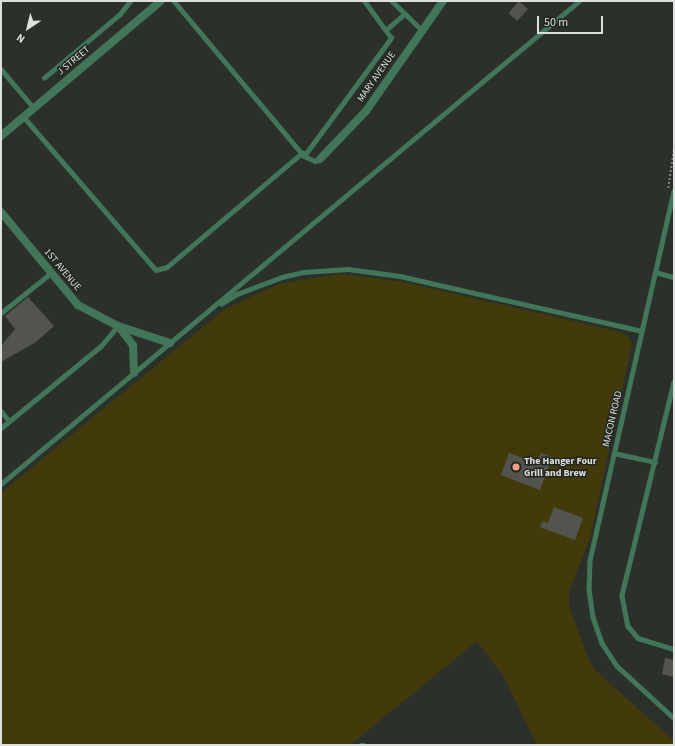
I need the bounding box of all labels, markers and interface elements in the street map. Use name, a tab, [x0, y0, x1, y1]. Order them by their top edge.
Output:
north arrow	[8, 8, 48, 48]
scale bar	[539, 8, 605, 34]
text: 50 m	[544, 14, 568, 31]
text: N	[14, 30, 28, 46]
street label: J STREET	[55, 44, 93, 78]
street label: MARY AVENUE	[355, 49, 399, 105]
street label: 1ST AVENUE	[41, 246, 83, 294]
street label: MACON ROAD	[601, 390, 625, 448]
place label: The Hanger Four Grill and Brew	[524, 455, 597, 478]
marker: The Hanger Four Grill and Brew	[511, 462, 521, 472]

